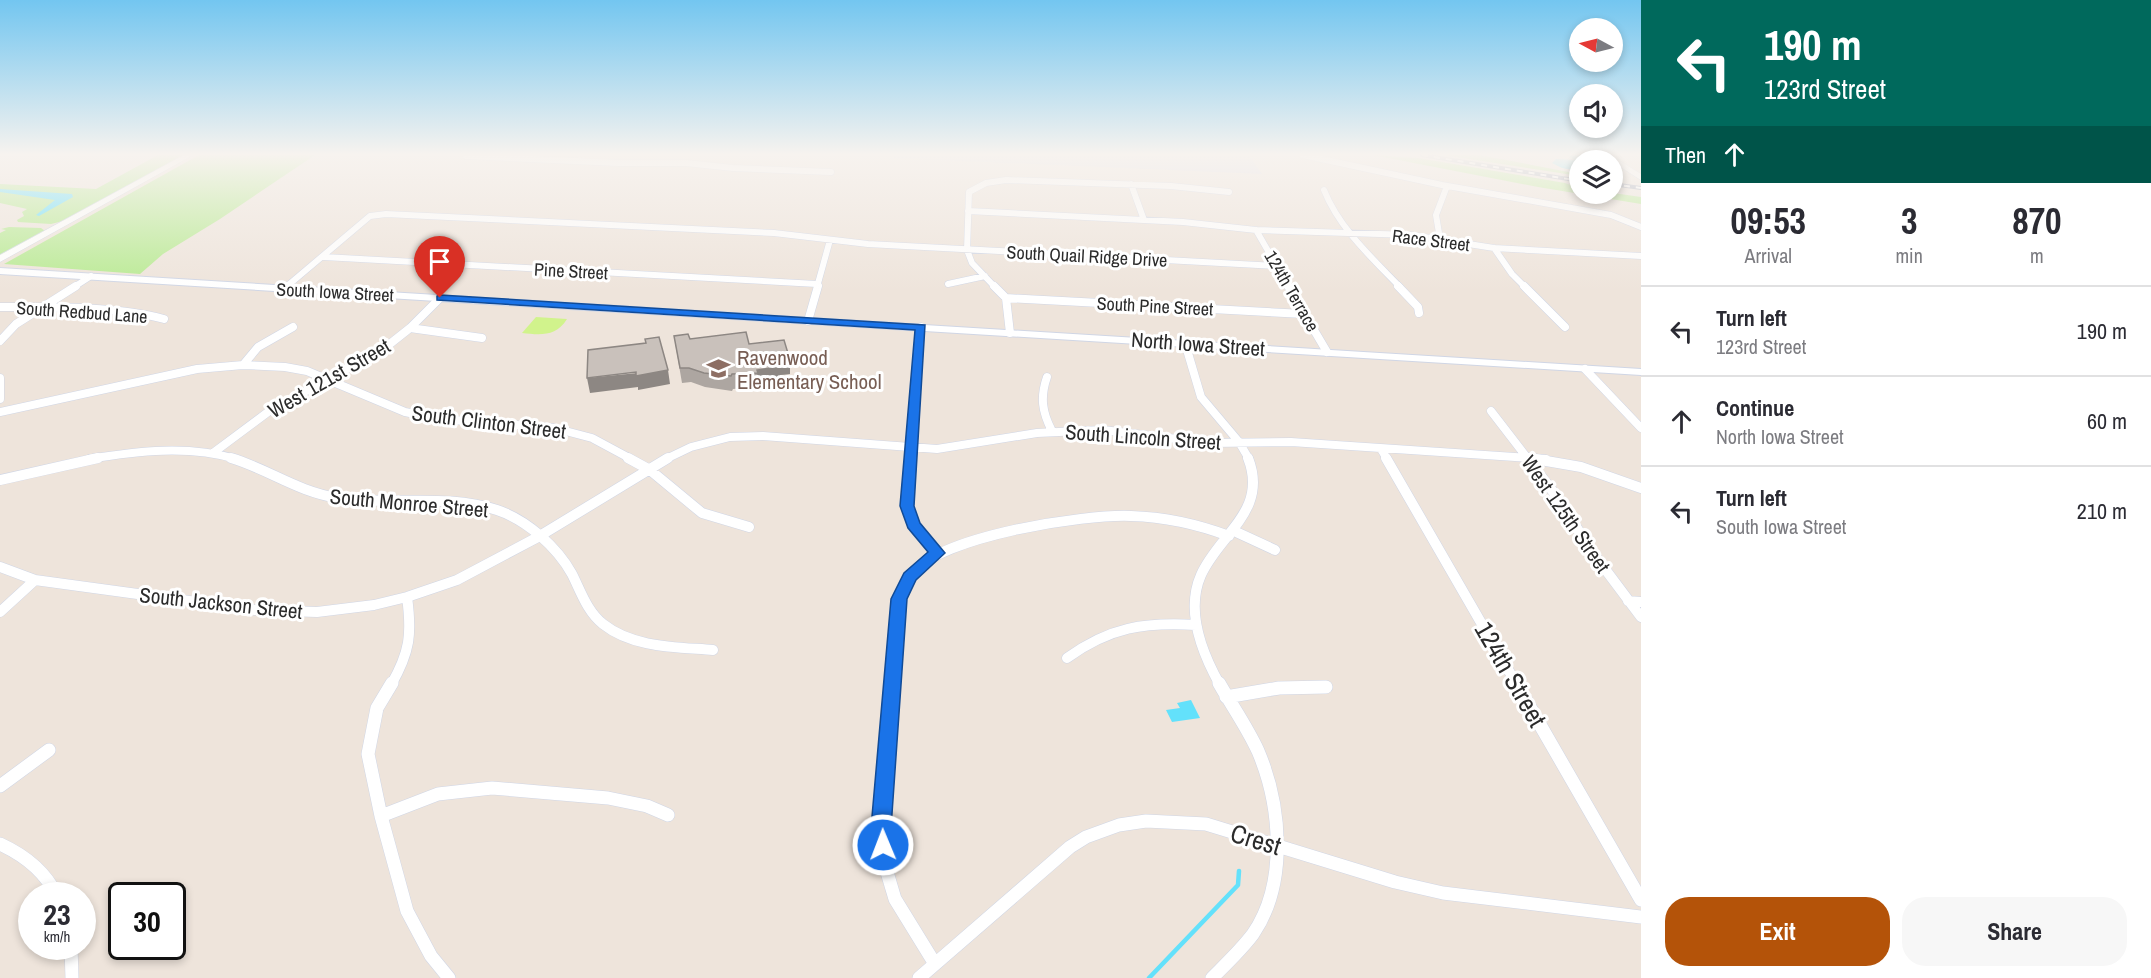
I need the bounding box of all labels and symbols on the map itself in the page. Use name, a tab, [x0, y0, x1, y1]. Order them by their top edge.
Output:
north arrow	[1569, 18, 1623, 72]
street label: Race Street	[1391, 223, 1471, 257]
pin	[414, 236, 465, 298]
street label: South Quail Ridge Drive	[1006, 239, 1168, 273]
street label: 124th Terrace	[1259, 246, 1325, 336]
street label: Pine Street	[533, 257, 609, 285]
street label: South Iowa Street	[276, 276, 394, 308]
street label: South Pine Street	[1096, 290, 1214, 322]
street label: South Redbud Lane	[16, 295, 148, 329]
street label: North Iowa Street	[1130, 325, 1266, 363]
street label: West 121st Street	[263, 331, 396, 425]
place label: Ravenwood Elementary School	[737, 343, 882, 396]
school or university icon: Ravenwood Elementary School	[706, 356, 732, 382]
street label: South Clinton Street	[410, 398, 568, 446]
street label: South Lincoln Street	[1064, 417, 1222, 457]
street label: West 125th Street	[1515, 449, 1617, 579]
street label: South Monroe Street	[329, 482, 490, 524]
street label: South Jackson Street	[138, 580, 304, 626]
street label: 124th Street	[1467, 615, 1555, 733]
position arrow	[851, 813, 915, 877]
street label: Crest	[1227, 815, 1286, 863]
speed limit sign: 30	[108, 882, 186, 960]

